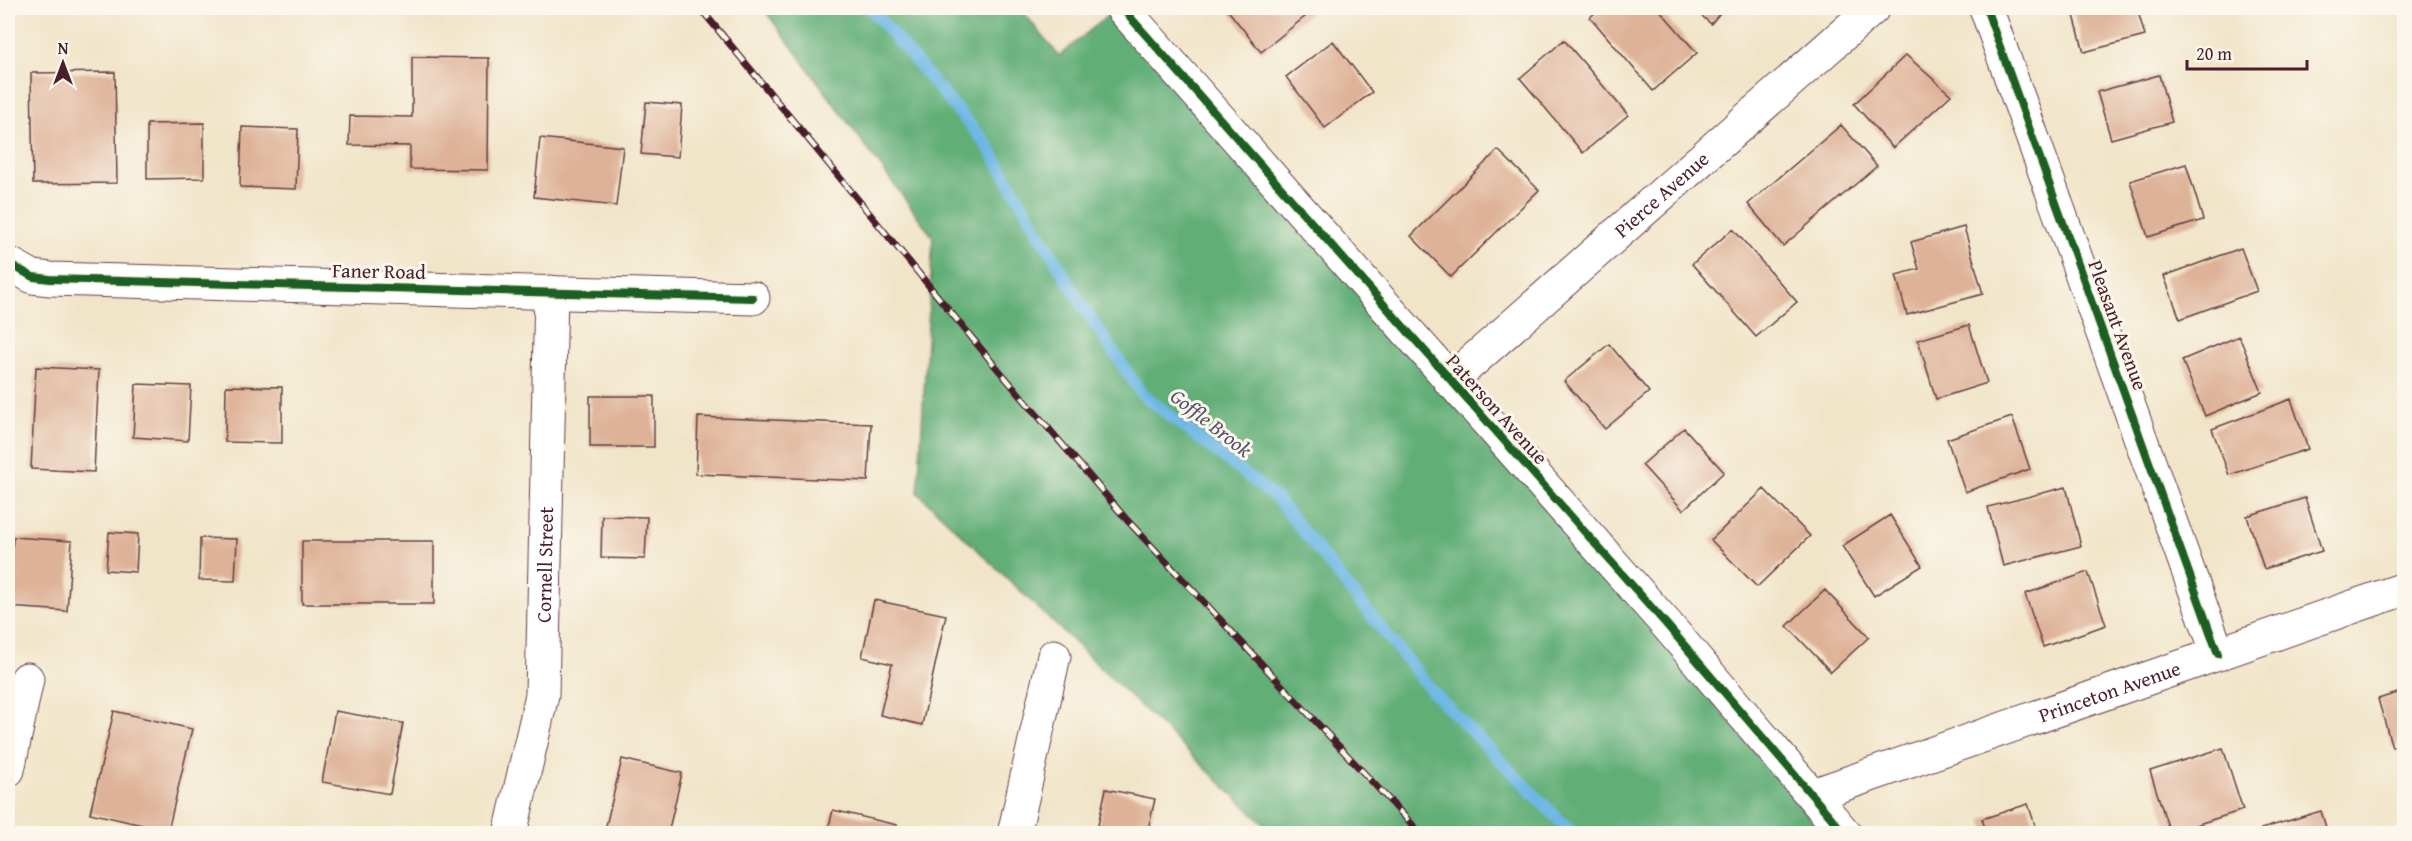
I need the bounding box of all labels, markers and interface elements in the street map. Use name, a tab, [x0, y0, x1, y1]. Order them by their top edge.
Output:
north arrow	[33, 33, 93, 93]
scale bar	[2187, 33, 2307, 71]
text: N	[58, 36, 69, 60]
text: 20 m	[2196, 40, 2232, 67]
street label: Pierce Avenue	[1607, 144, 1715, 244]
street label: Faner Road	[332, 255, 426, 286]
street label: Pleasant Avenue	[2081, 256, 2155, 394]
street label: Paterson Avenue	[1440, 347, 1555, 470]
water label: Goffle Brook	[1164, 381, 1259, 465]
street label: Cornell Street	[529, 506, 560, 623]
street label: Princeton Avenue	[2034, 653, 2184, 729]

